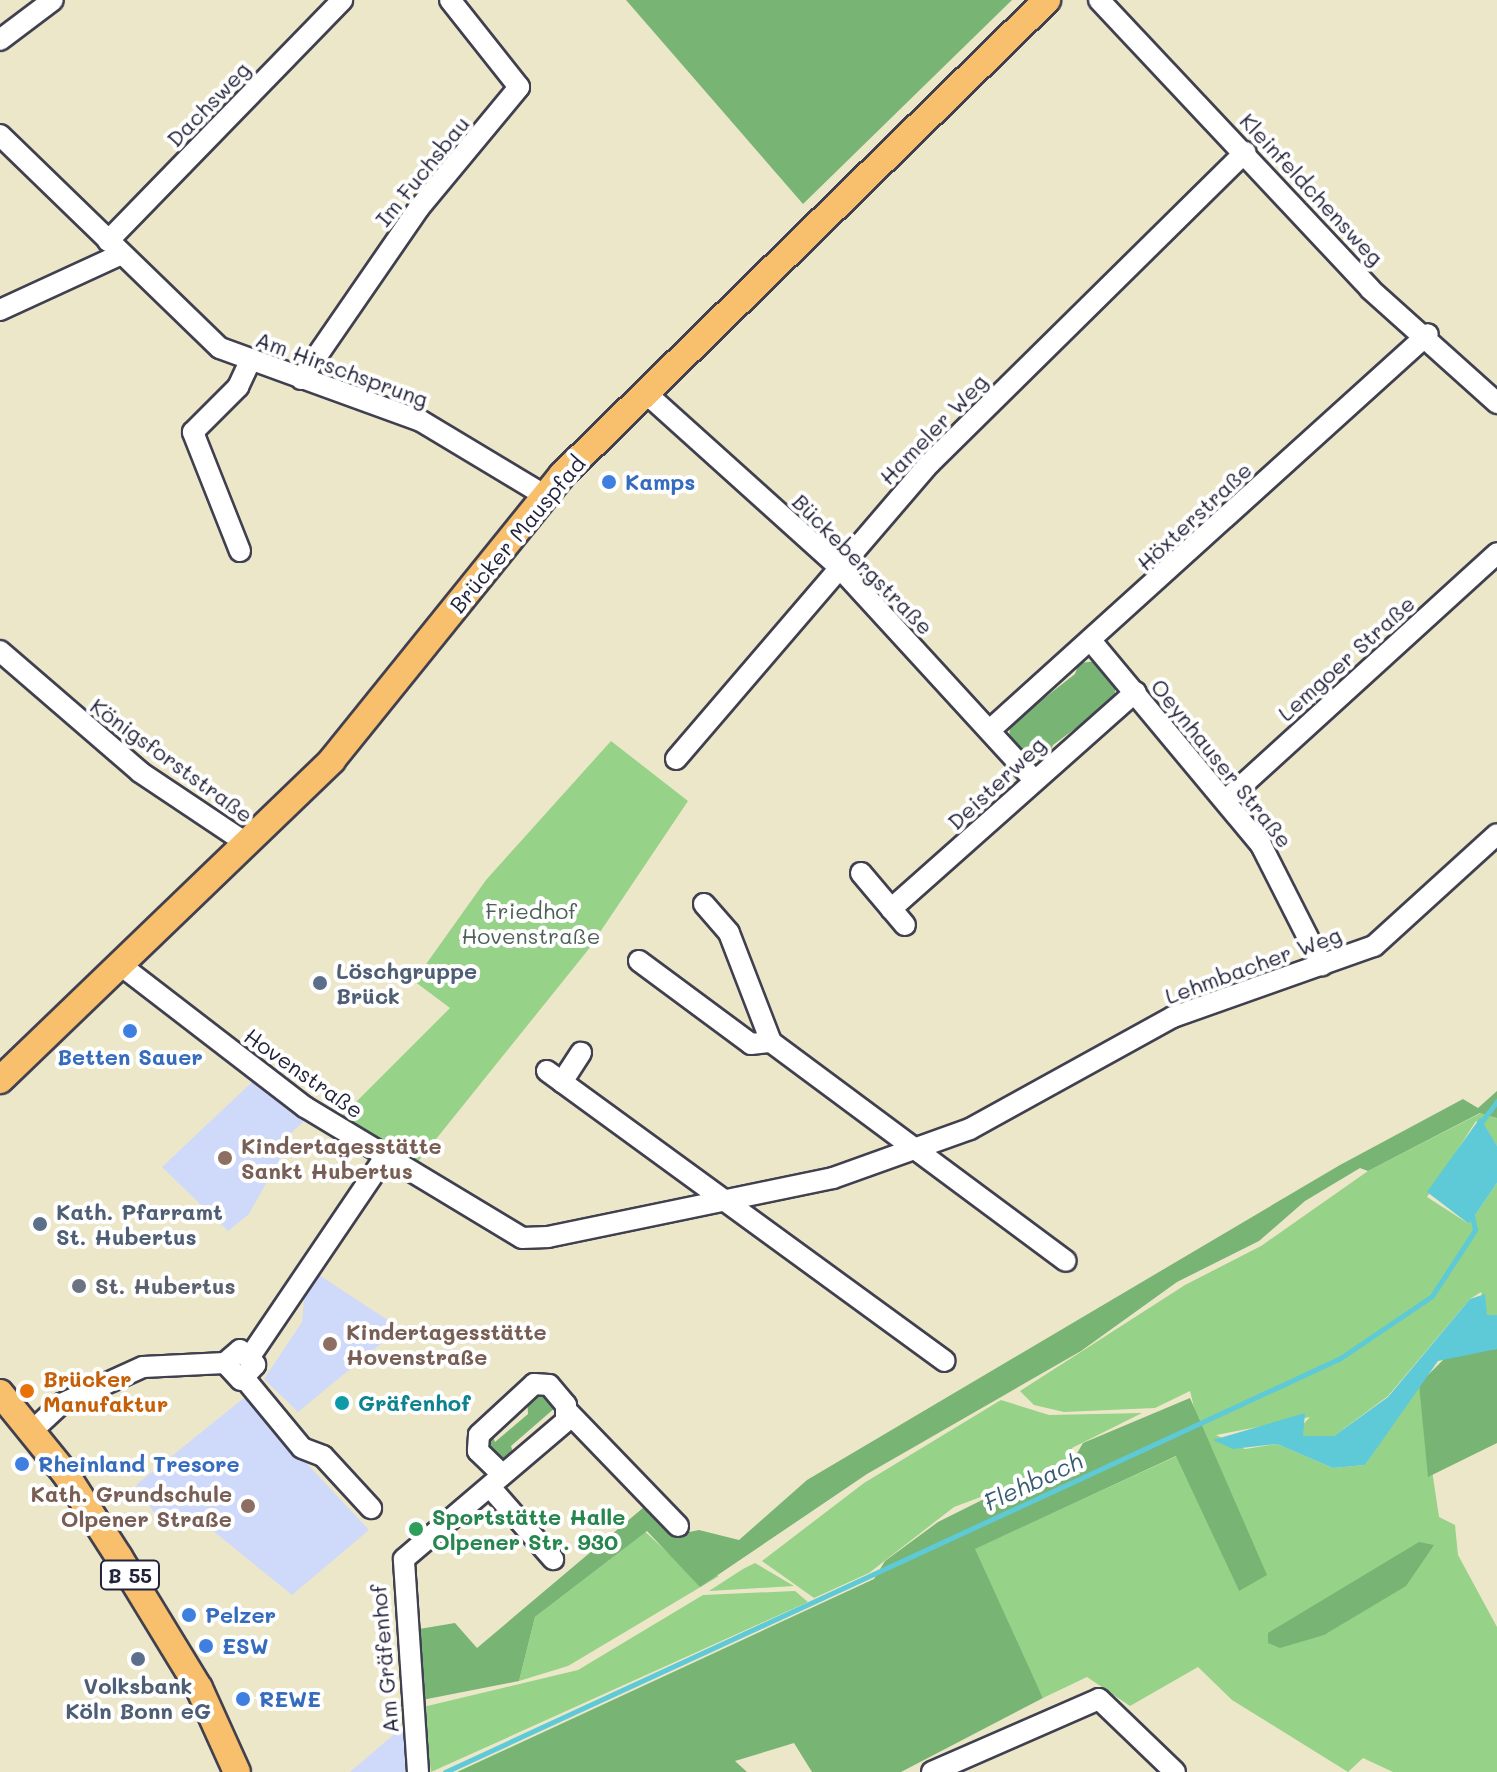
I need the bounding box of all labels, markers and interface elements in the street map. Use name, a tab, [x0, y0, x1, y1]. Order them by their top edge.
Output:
street label: Dachsweg	[161, 56, 255, 152]
street label: Kleinfeldchensweg	[1235, 107, 1389, 271]
street label: Im Fuchsbau	[369, 110, 475, 232]
street label: Am Hirschsprung	[252, 326, 432, 412]
street label: Hameler Weg	[874, 368, 992, 490]
street label: Brücker Mauspfad	[444, 450, 590, 618]
street label: Höxterstraße	[1131, 456, 1257, 576]
place label: Kamps	[625, 469, 695, 495]
marker: Kamps	[600, 473, 618, 491]
street label: Bückebergstraße	[787, 488, 939, 640]
street label: Lemgoer Straße	[1272, 590, 1420, 726]
street label: Oeynhauser Straße	[1146, 673, 1298, 853]
street label: Königsforststraße	[86, 692, 258, 828]
street label: Deisterweg	[942, 731, 1050, 835]
park label: Friedhof Hovenstraße	[462, 897, 600, 948]
street label: Lehmbacher Weg	[1161, 921, 1345, 1009]
place label: Löschgruppe Brück	[336, 957, 477, 1008]
marker: Löschgruppe Brück	[311, 974, 329, 992]
marker: Betten Sauer	[121, 1022, 139, 1040]
street label: Hovenstraße	[240, 1022, 368, 1124]
place label: Betten Sauer	[57, 1044, 203, 1070]
place label: Kindertagesstätte Sankt Hubertus	[241, 1132, 442, 1184]
marker: Kindertagesstätte Sankt Hubertus	[216, 1149, 234, 1167]
place label: Kath. Pfarramt St. Hubertus	[56, 1198, 223, 1250]
marker: Kath. Pfarramt St. Hubertus	[31, 1215, 49, 1233]
place label: St. Hubertus	[95, 1273, 236, 1299]
marker: St. Hubertus	[70, 1277, 88, 1295]
place label: Kindertagesstätte Hovenstraße	[346, 1318, 547, 1370]
marker: Kindertagesstätte Hovenstraße	[321, 1335, 339, 1353]
place label: Brücker Manufaktur	[43, 1365, 168, 1416]
marker: Brücker Manufaktur	[18, 1382, 36, 1400]
place label: Gräfenhof	[358, 1390, 471, 1416]
marker: Gräfenhof	[333, 1394, 351, 1412]
water label: Flehbach	[979, 1446, 1087, 1516]
place label: Rheinland Tresore	[38, 1451, 240, 1477]
marker: Rheinland Tresore	[13, 1455, 31, 1473]
place label: Kath. Grundschule Olpener Straße	[31, 1480, 232, 1532]
marker: Kath. Grundschule Olpener Straße	[239, 1497, 257, 1515]
place label: Sportstätte Halle Olpener Str. 930	[432, 1503, 625, 1554]
marker: Sportstätte Halle Olpener Str. 930	[407, 1520, 425, 1538]
road number: B 55	[98, 1559, 162, 1591]
street label: Am Gräfenhof	[364, 1584, 404, 1734]
place label: Pelzer	[205, 1602, 276, 1628]
marker: Pelzer	[180, 1606, 198, 1624]
place label: ESW	[222, 1633, 269, 1659]
marker: ESW	[197, 1637, 215, 1655]
marker: Volksbank Köln Bonn eG	[129, 1650, 147, 1668]
place label: Volksbank Köln Bonn eG	[65, 1672, 211, 1724]
place label: REWE	[259, 1686, 321, 1712]
marker: REWE	[234, 1690, 252, 1708]

